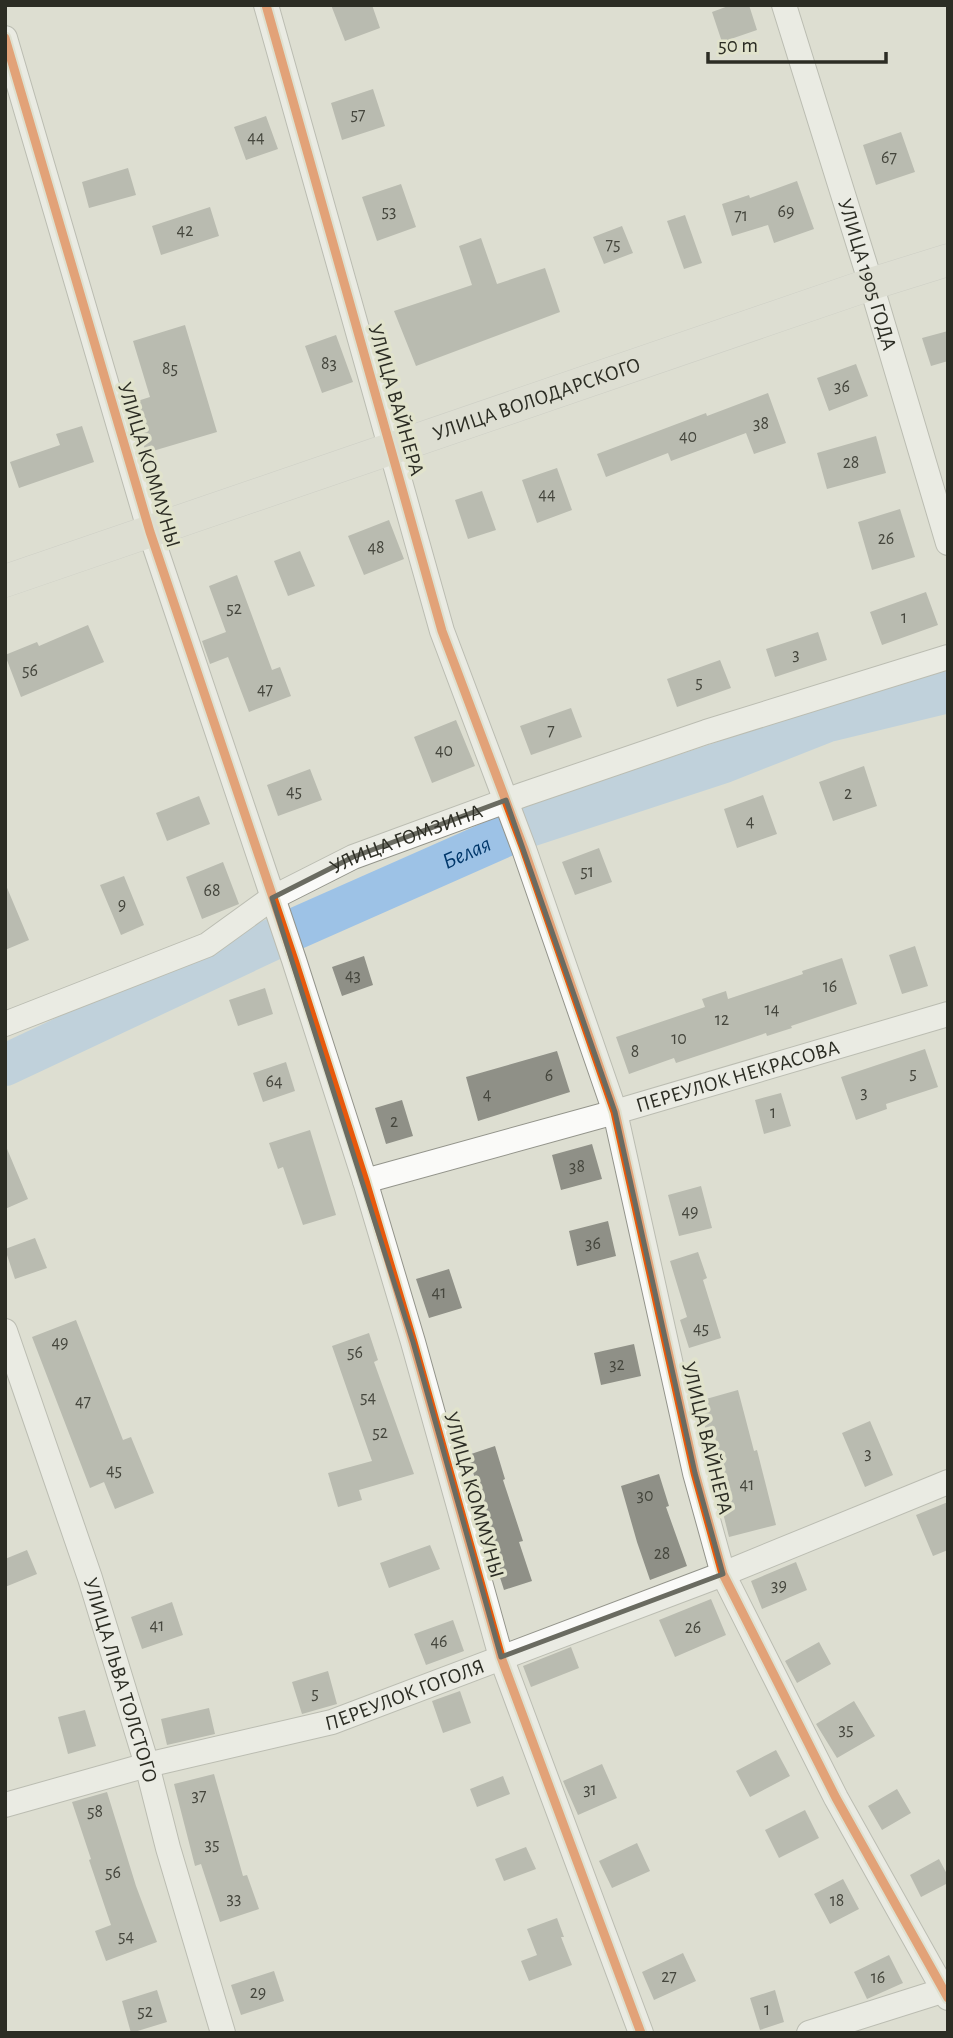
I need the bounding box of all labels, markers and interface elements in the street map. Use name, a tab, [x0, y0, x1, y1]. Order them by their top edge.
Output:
scale bar	[708, 21, 886, 65]
text: 50 m	[718, 35, 758, 56]
house number: 57	[350, 106, 366, 124]
house number: 44	[247, 129, 265, 147]
house number: 67	[881, 149, 897, 167]
street label: УЛИЦА 1905 ГОДА	[835, 196, 901, 353]
house number: 53	[382, 203, 396, 221]
house number: 69	[778, 203, 794, 221]
house number: 71	[734, 207, 748, 225]
house number: 42	[177, 222, 193, 240]
house number: 75	[605, 236, 621, 254]
street label: УЛИЦА ВАЙНЕРА	[364, 322, 429, 478]
street label: УЛИЦА ВОЛОДАРСКОГО	[430, 353, 643, 444]
house number: 83	[321, 355, 337, 373]
house number: 85	[162, 360, 178, 378]
house number: 36	[834, 378, 850, 396]
street label: УЛИЦА КОММУНЫ	[114, 380, 184, 550]
house number: 38	[753, 415, 769, 433]
house number: 40	[679, 428, 697, 446]
house number: 28	[843, 454, 859, 472]
house number: 44	[538, 486, 556, 504]
house number: 26	[878, 530, 894, 548]
house number: 48	[367, 539, 385, 557]
house number: 52	[226, 600, 242, 618]
house number: 1	[901, 609, 907, 627]
house number: 3	[792, 646, 800, 664]
house number: 56	[22, 662, 38, 680]
house number: 5	[695, 674, 703, 692]
house number: 47	[257, 681, 273, 699]
house number: 7	[547, 722, 555, 740]
house number: 40	[435, 742, 453, 760]
house number: 45	[286, 783, 302, 801]
house number: 2	[844, 785, 852, 803]
street label: УЛИЦА ГОМЗИНА	[326, 800, 485, 877]
house number: 4	[746, 813, 755, 831]
water label: Белая	[439, 832, 494, 874]
house number: 51	[580, 863, 594, 881]
house number: 68	[204, 882, 221, 900]
house number: 9	[118, 896, 126, 914]
house number: 43	[345, 967, 361, 985]
house number: 16	[823, 978, 837, 996]
house number: 14	[765, 1001, 780, 1019]
house number: 12	[715, 1011, 729, 1029]
house number: 10	[671, 1030, 687, 1048]
street label: ПЕРЕУЛОК НЕКРАСОВА	[633, 1036, 842, 1116]
house number: 8	[631, 1043, 639, 1061]
house number: 5	[909, 1065, 917, 1083]
house number: 6	[545, 1067, 553, 1085]
house number: 64	[265, 1073, 283, 1091]
house number: 3	[860, 1084, 868, 1102]
house number: 4	[483, 1086, 492, 1104]
house number: 1	[770, 1104, 776, 1122]
house number: 2	[390, 1113, 398, 1131]
house number: 38	[569, 1158, 585, 1176]
house number: 49	[681, 1203, 699, 1221]
house number: 36	[585, 1235, 601, 1253]
house number: 41	[432, 1284, 446, 1302]
house number: 45	[693, 1320, 709, 1338]
house number: 49	[51, 1334, 69, 1352]
house number: 56	[347, 1344, 363, 1362]
house number: 32	[609, 1356, 625, 1374]
street label: УЛИЦА ВАЙНЕРА	[678, 1359, 737, 1516]
house number: 54	[360, 1389, 376, 1407]
house number: 47	[75, 1393, 91, 1411]
street label: УЛИЦА КОММУНЫ	[440, 1410, 508, 1580]
house number: 52	[372, 1424, 388, 1442]
house number: 3	[864, 1445, 872, 1463]
house number: 45	[106, 1462, 122, 1480]
house number: 41	[740, 1476, 754, 1494]
house number: 30	[637, 1487, 653, 1505]
house number: 28	[654, 1545, 670, 1563]
street label: УЛИЦА ЛЬВА ТОЛСТОГО	[80, 1575, 162, 1785]
house number: 39	[771, 1577, 787, 1595]
house number: 41	[150, 1617, 164, 1635]
house number: 26	[685, 1619, 701, 1637]
house number: 46	[430, 1633, 448, 1651]
street label: ПЕРЕУЛОК ГОГОЛЯ	[323, 1655, 487, 1734]
house number: 5	[311, 1685, 319, 1703]
house number: 35	[839, 1721, 853, 1739]
house number: 31	[583, 1781, 597, 1799]
house number: 37	[192, 1787, 206, 1805]
house number: 58	[87, 1803, 103, 1821]
house number: 35	[205, 1836, 219, 1854]
house number: 56	[105, 1864, 121, 1882]
house number: 33	[227, 1890, 241, 1908]
house number: 18	[830, 1892, 844, 1910]
house number: 54	[118, 1928, 134, 1946]
house number: 27	[661, 1968, 677, 1986]
house number: 16	[871, 1969, 885, 1987]
house number: 29	[250, 1984, 266, 2002]
house number: 1	[764, 2001, 770, 2019]
house number: 52	[137, 2003, 153, 2021]

